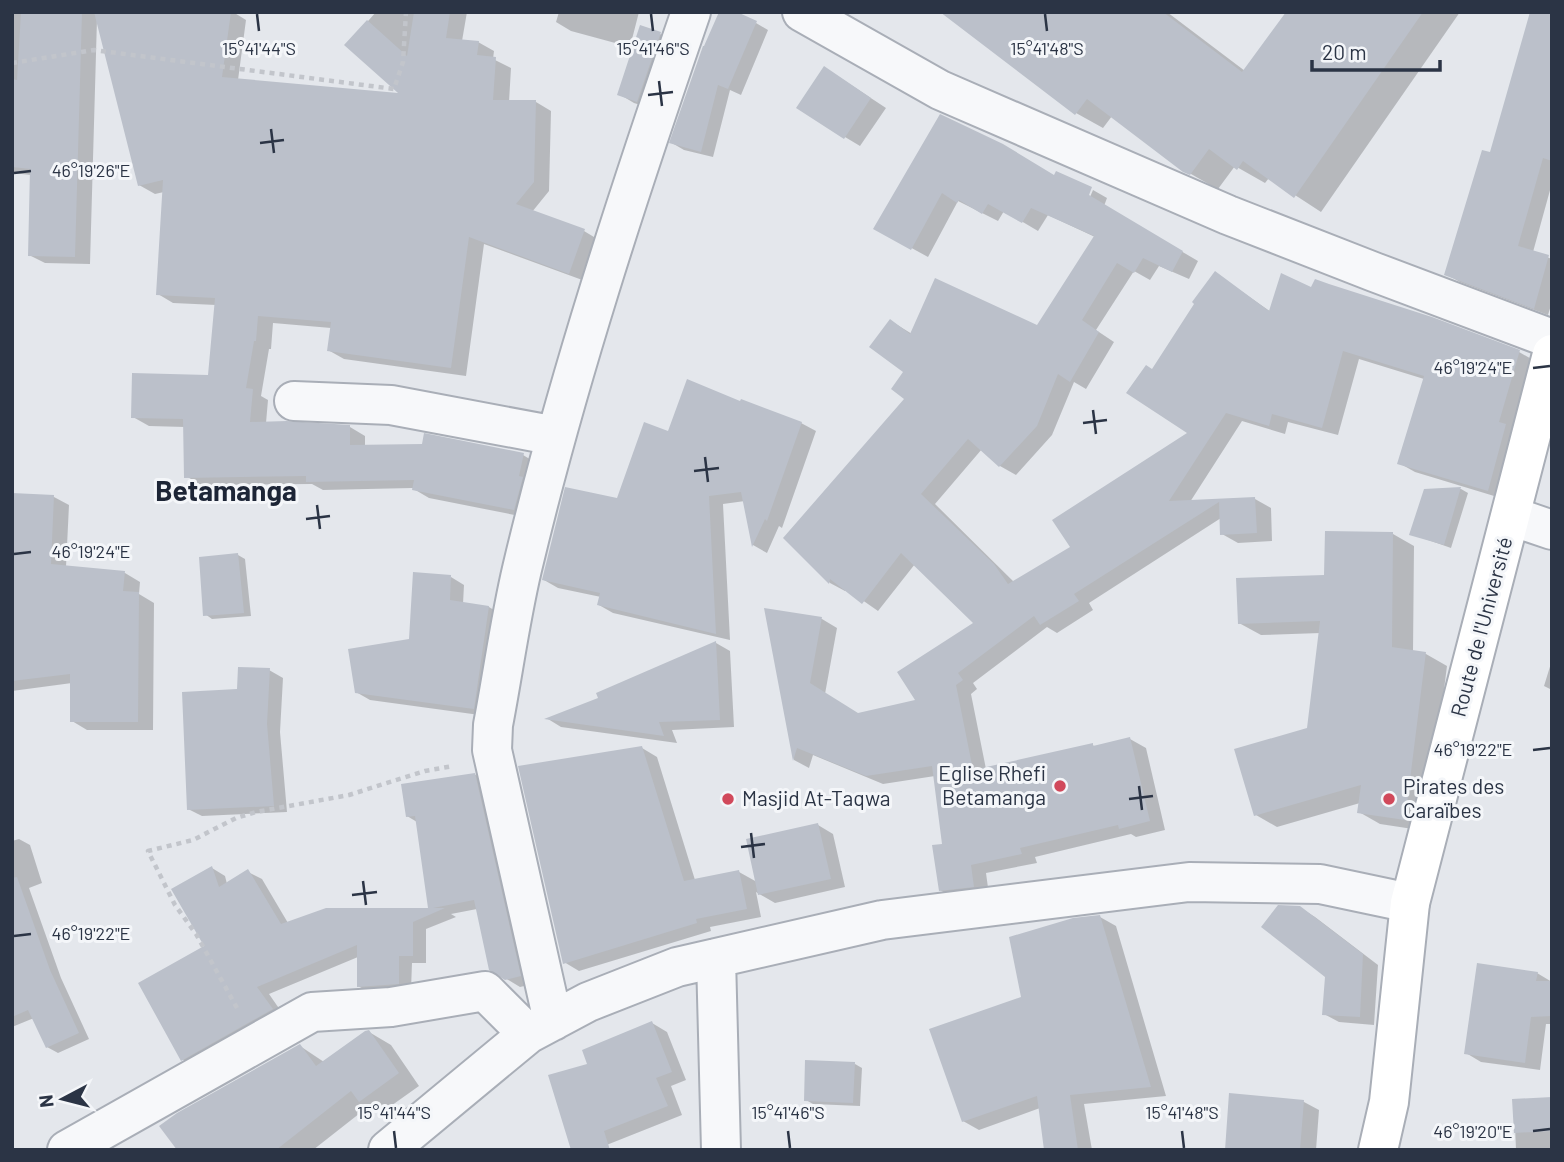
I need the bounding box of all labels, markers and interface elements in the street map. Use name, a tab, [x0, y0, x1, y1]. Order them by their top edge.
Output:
scale bar	[1312, 28, 1440, 72]
text: 15°41'44"S	[222, 37, 296, 59]
text: 15°41'46"S	[616, 37, 690, 59]
text: 15°41'48"S	[1010, 37, 1084, 59]
text: 20 m	[1322, 39, 1367, 64]
text: 46°19'26"E	[52, 159, 130, 181]
text: 46°19'24"E	[1433, 356, 1513, 378]
district label: Betamanga	[155, 473, 297, 507]
street label: Route de l'Université	[1444, 534, 1517, 719]
text: 46°19'24"E	[51, 540, 131, 562]
text: 46°19'22"E	[1433, 738, 1513, 760]
place label: Eglise Rhefi Betamanga	[938, 760, 1046, 809]
place label: Pirates des Caraïbes	[1403, 773, 1504, 822]
marker: Eglise Rhefi Betamanga	[1052, 778, 1068, 794]
place label: Masjid At-Taqwa	[742, 785, 891, 810]
marker: Masjid At-Taqwa	[720, 791, 736, 807]
marker: Pirates des Caraïbes	[1381, 791, 1397, 807]
text: 46°19'22"E	[51, 922, 131, 944]
north arrow	[28, 1064, 98, 1134]
text: N	[33, 1093, 58, 1109]
text: 15°41'44"S	[357, 1101, 431, 1123]
text: 15°41'46"S	[751, 1101, 825, 1123]
text: 15°41'48"S	[1145, 1101, 1219, 1123]
text: 46°19'20"E	[1433, 1120, 1513, 1142]

